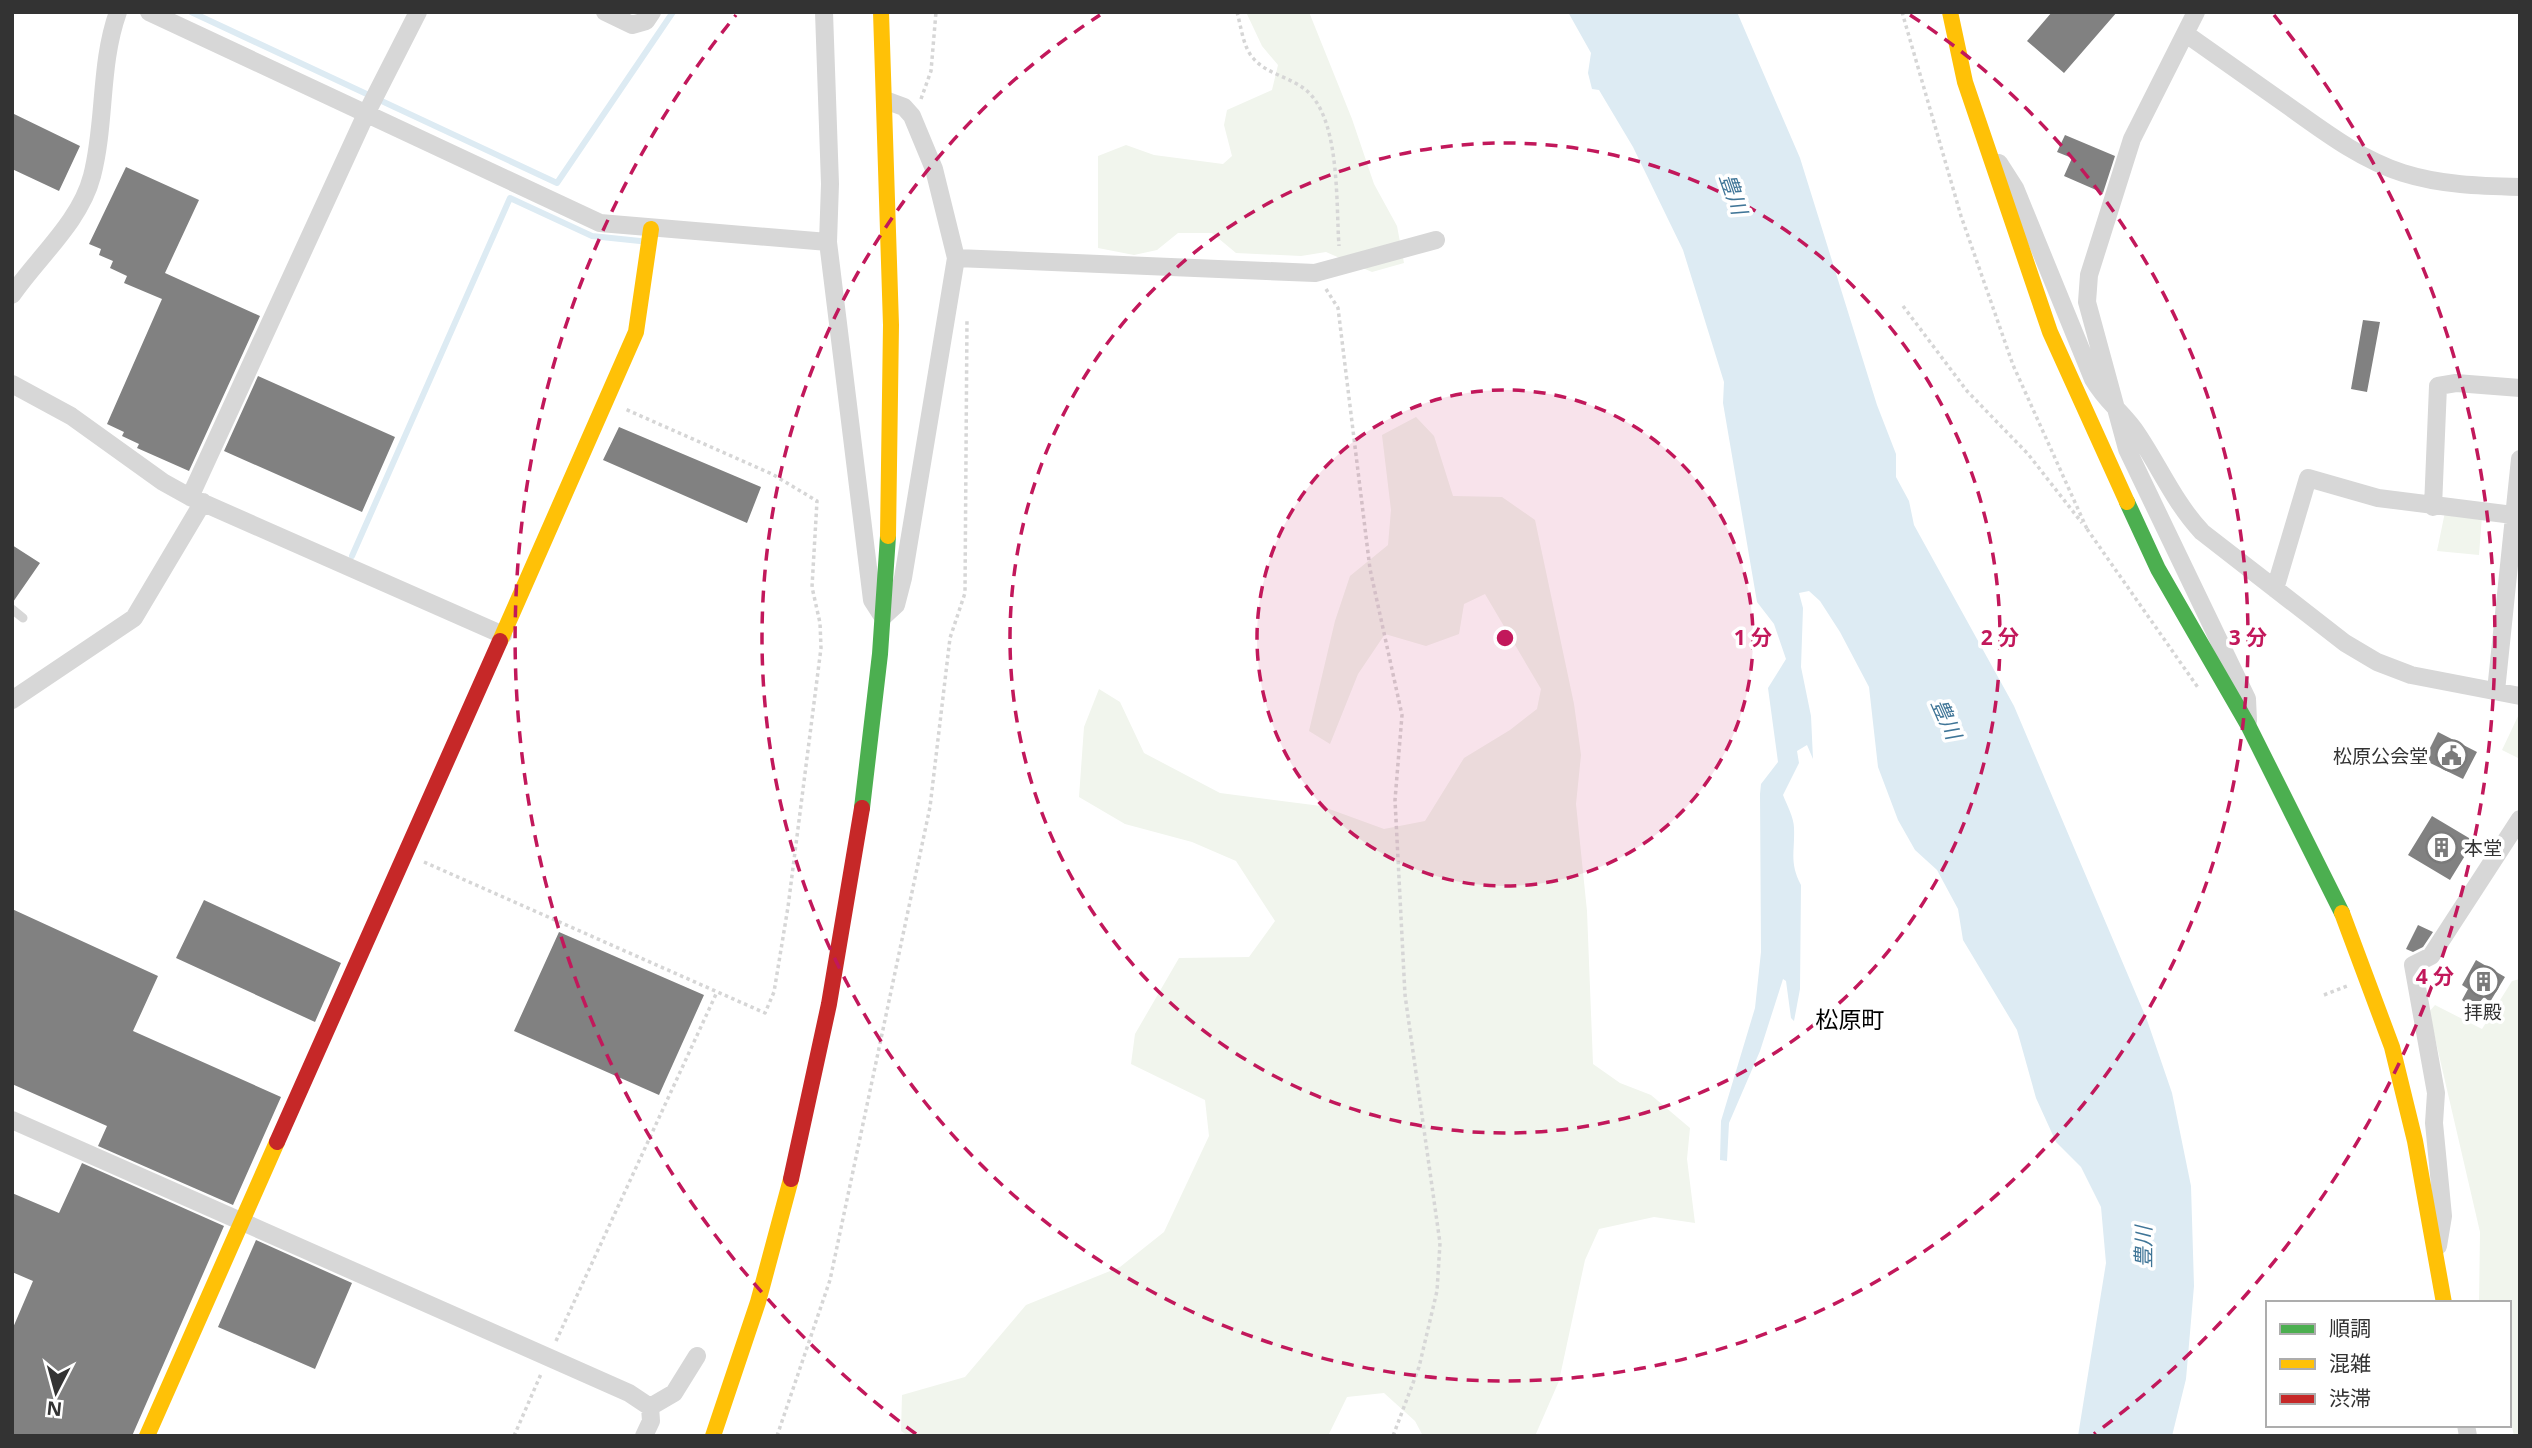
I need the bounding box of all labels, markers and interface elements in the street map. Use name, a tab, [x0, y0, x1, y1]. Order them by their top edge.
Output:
water label: 豊川	[1714, 169, 1755, 220]
text: 1 分	[1734, 623, 1772, 651]
text: 2 分	[1981, 623, 2019, 651]
text: 3 分	[2229, 623, 2267, 651]
centre of rings	[1493, 626, 1517, 650]
water label: 豊川	[1926, 694, 1969, 745]
public building icon: 松原公会堂	[2434, 739, 2468, 773]
place label: 松原公会堂	[2333, 743, 2428, 769]
building icon: 本堂	[2424, 831, 2458, 865]
place label: 本堂	[2464, 835, 2502, 861]
text: 4 分	[2416, 962, 2454, 990]
building icon: 拝殿	[2466, 964, 2500, 998]
place label: 拝殿	[2464, 999, 2502, 1025]
district label: 松原町	[1816, 1003, 1885, 1035]
water label: 豊川	[2129, 1224, 2157, 1268]
legend	[2266, 1301, 2511, 1427]
text: 順調	[2329, 1314, 2371, 1342]
text: 混雑	[2329, 1349, 2371, 1377]
north arrow	[21, 1357, 91, 1427]
text: 渋滞	[2329, 1384, 2371, 1412]
text: N	[45, 1395, 63, 1423]

